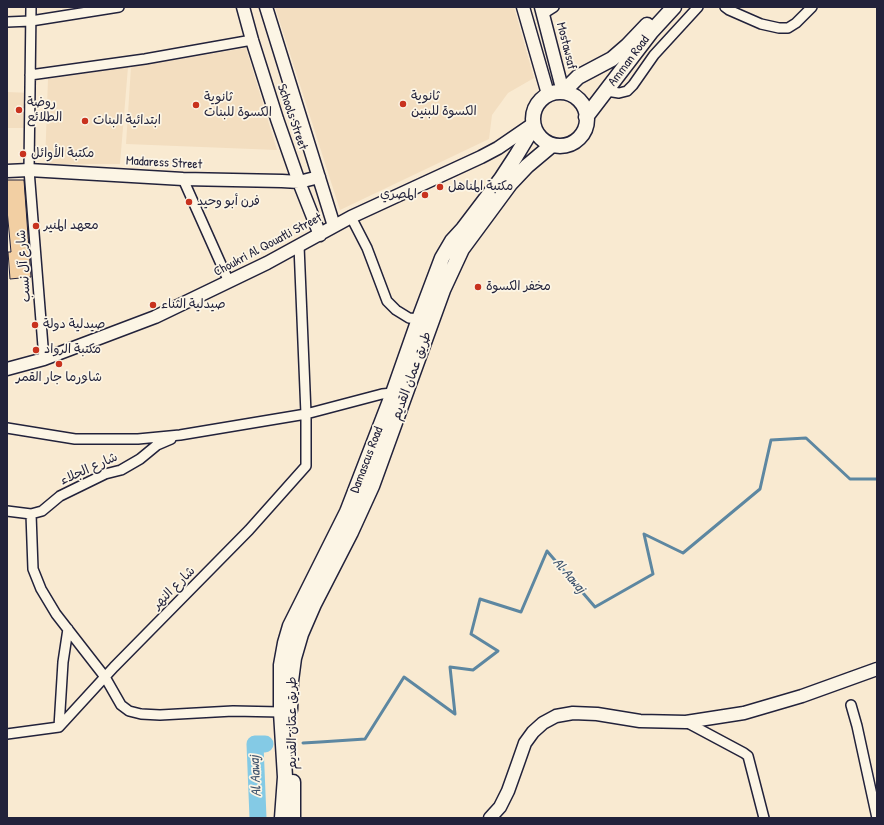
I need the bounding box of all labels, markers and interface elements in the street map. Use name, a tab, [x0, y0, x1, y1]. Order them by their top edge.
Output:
street label: Mostawsaf	[553, 21, 579, 71]
street label: Amman Road	[605, 33, 653, 89]
street label: Schools Street	[273, 82, 311, 152]
place label: ثانوية الكسوة للبنين	[411, 89, 477, 120]
place label: ثانوية الكسوة للبنات	[204, 90, 272, 121]
place label: روضة الطلائع	[27, 95, 62, 126]
marker: ثانوية الكسوة للبنين	[398, 99, 408, 109]
marker: ثانوية الكسوة للبنات	[191, 100, 201, 110]
marker: روضة الطلائع	[14, 105, 24, 115]
place label: ابتدائية البنات	[93, 113, 161, 129]
marker: ابتدائية البنات	[80, 116, 90, 126]
place label: مكتبة الأوائل	[31, 146, 94, 162]
marker: مكتبة الأوائل	[18, 149, 28, 159]
street label: Madaress Street	[125, 153, 203, 173]
place label: مكتبة المناهل	[448, 179, 513, 195]
marker: مكتبة المناهل	[435, 182, 445, 192]
place label: المصري	[380, 187, 417, 203]
marker: المصري	[420, 190, 430, 200]
place label: فرن أبو وحيد	[197, 194, 260, 210]
marker: فرن أبو وحيد	[184, 197, 194, 207]
street label: Choukri Al Qouatli Street	[211, 210, 325, 280]
place label: معهد المنير	[44, 218, 99, 234]
marker: معهد المنير	[31, 221, 41, 231]
street label: شارع آل نسب	[14, 229, 34, 303]
place label: مخفر الكسوة	[486, 279, 551, 295]
marker: مخفر الكسوة	[473, 282, 483, 292]
place label: صيدلية الثناء	[161, 297, 226, 313]
marker: صيدلية الثناء	[148, 300, 158, 310]
place label: صيدلية دولة	[43, 317, 105, 333]
marker: صيدلية دولة	[30, 320, 40, 330]
street label: طريق عمان القديم	[389, 330, 435, 422]
place label: مكتبة الرواد	[44, 342, 101, 358]
marker: مكتبة الرواد	[31, 345, 41, 355]
marker: شاورما جار القمر	[54, 359, 64, 369]
place label: شاورما جار القمر	[16, 370, 102, 386]
street label: Damascus Road	[347, 425, 387, 495]
street label: شارع الجلاء	[58, 449, 120, 489]
water label: Al Aawaj	[549, 555, 589, 597]
street label: شارع النهر	[149, 563, 199, 613]
street label: طريق عمان القديم	[285, 676, 301, 770]
water label: Al Aawaj	[247, 755, 265, 797]

